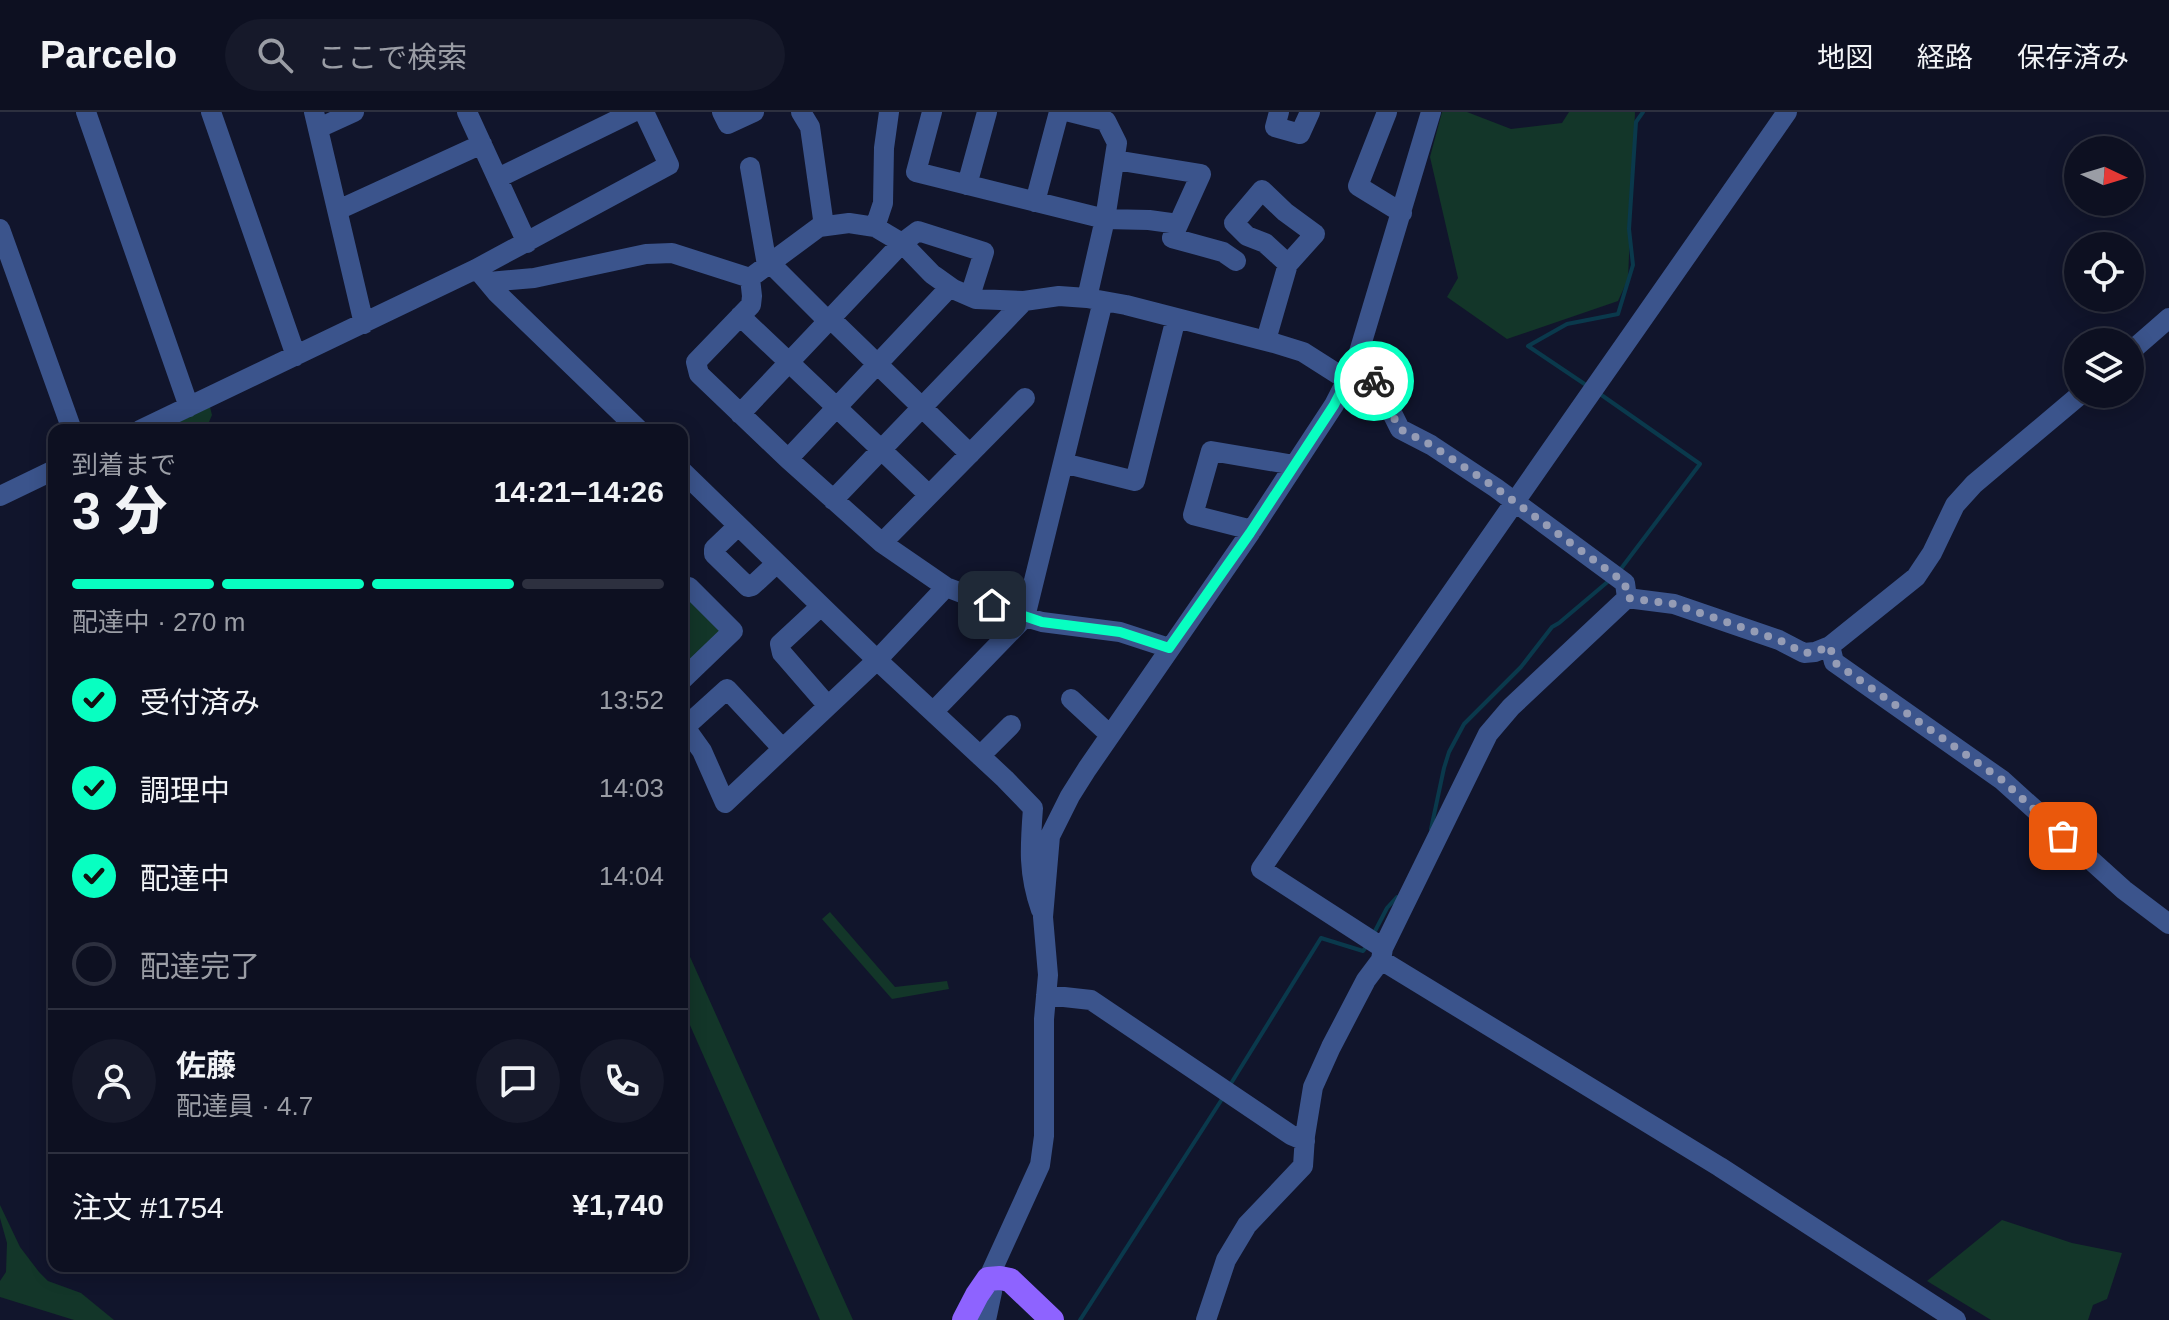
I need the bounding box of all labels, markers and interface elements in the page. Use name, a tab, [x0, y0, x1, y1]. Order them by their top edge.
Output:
search box	[225, 19, 785, 91]
icon: search	[253, 33, 297, 77]
text: Parcelo	[40, 34, 177, 76]
text: ここで検索	[317, 41, 467, 74]
text: 地図	[1817, 42, 1873, 73]
text: 経路	[1917, 42, 1973, 73]
text: 保存済み	[2017, 42, 2129, 73]
north arrow	[2064, 136, 2144, 216]
map controls	[2064, 136, 2144, 408]
button: locate	[2064, 232, 2144, 312]
button: layers	[2064, 328, 2144, 408]
courier	[1334, 341, 1414, 421]
icon: bike	[1352, 359, 1396, 403]
text: 到着まで	[72, 450, 176, 480]
text: 14:21–14:26	[494, 475, 664, 508]
text: 3 分	[72, 482, 167, 540]
pin	[958, 571, 1026, 639]
icon: home	[970, 583, 1014, 627]
text: 配達中 · 270 m	[72, 607, 245, 637]
icon: check	[72, 678, 116, 722]
text: 13:52	[599, 685, 664, 715]
text: 受付済み	[140, 686, 260, 719]
icon: check	[72, 766, 116, 810]
text: 14:03	[599, 773, 664, 803]
text: 調理中	[140, 774, 230, 807]
pin	[2029, 802, 2097, 870]
icon: bag	[2041, 814, 2085, 858]
icon: check	[72, 854, 116, 898]
text: 14:04	[599, 861, 664, 891]
text: 配達中	[140, 862, 230, 895]
text: 配達完了	[140, 950, 260, 983]
button: person	[72, 1039, 156, 1123]
button: chat	[476, 1039, 560, 1123]
button: phone	[580, 1039, 664, 1123]
text: 佐藤	[176, 1049, 236, 1082]
text: 配達員 · 4.7	[176, 1091, 313, 1121]
text: ¥1,740	[572, 1188, 664, 1221]
text: 注文 #1754	[72, 1191, 224, 1224]

